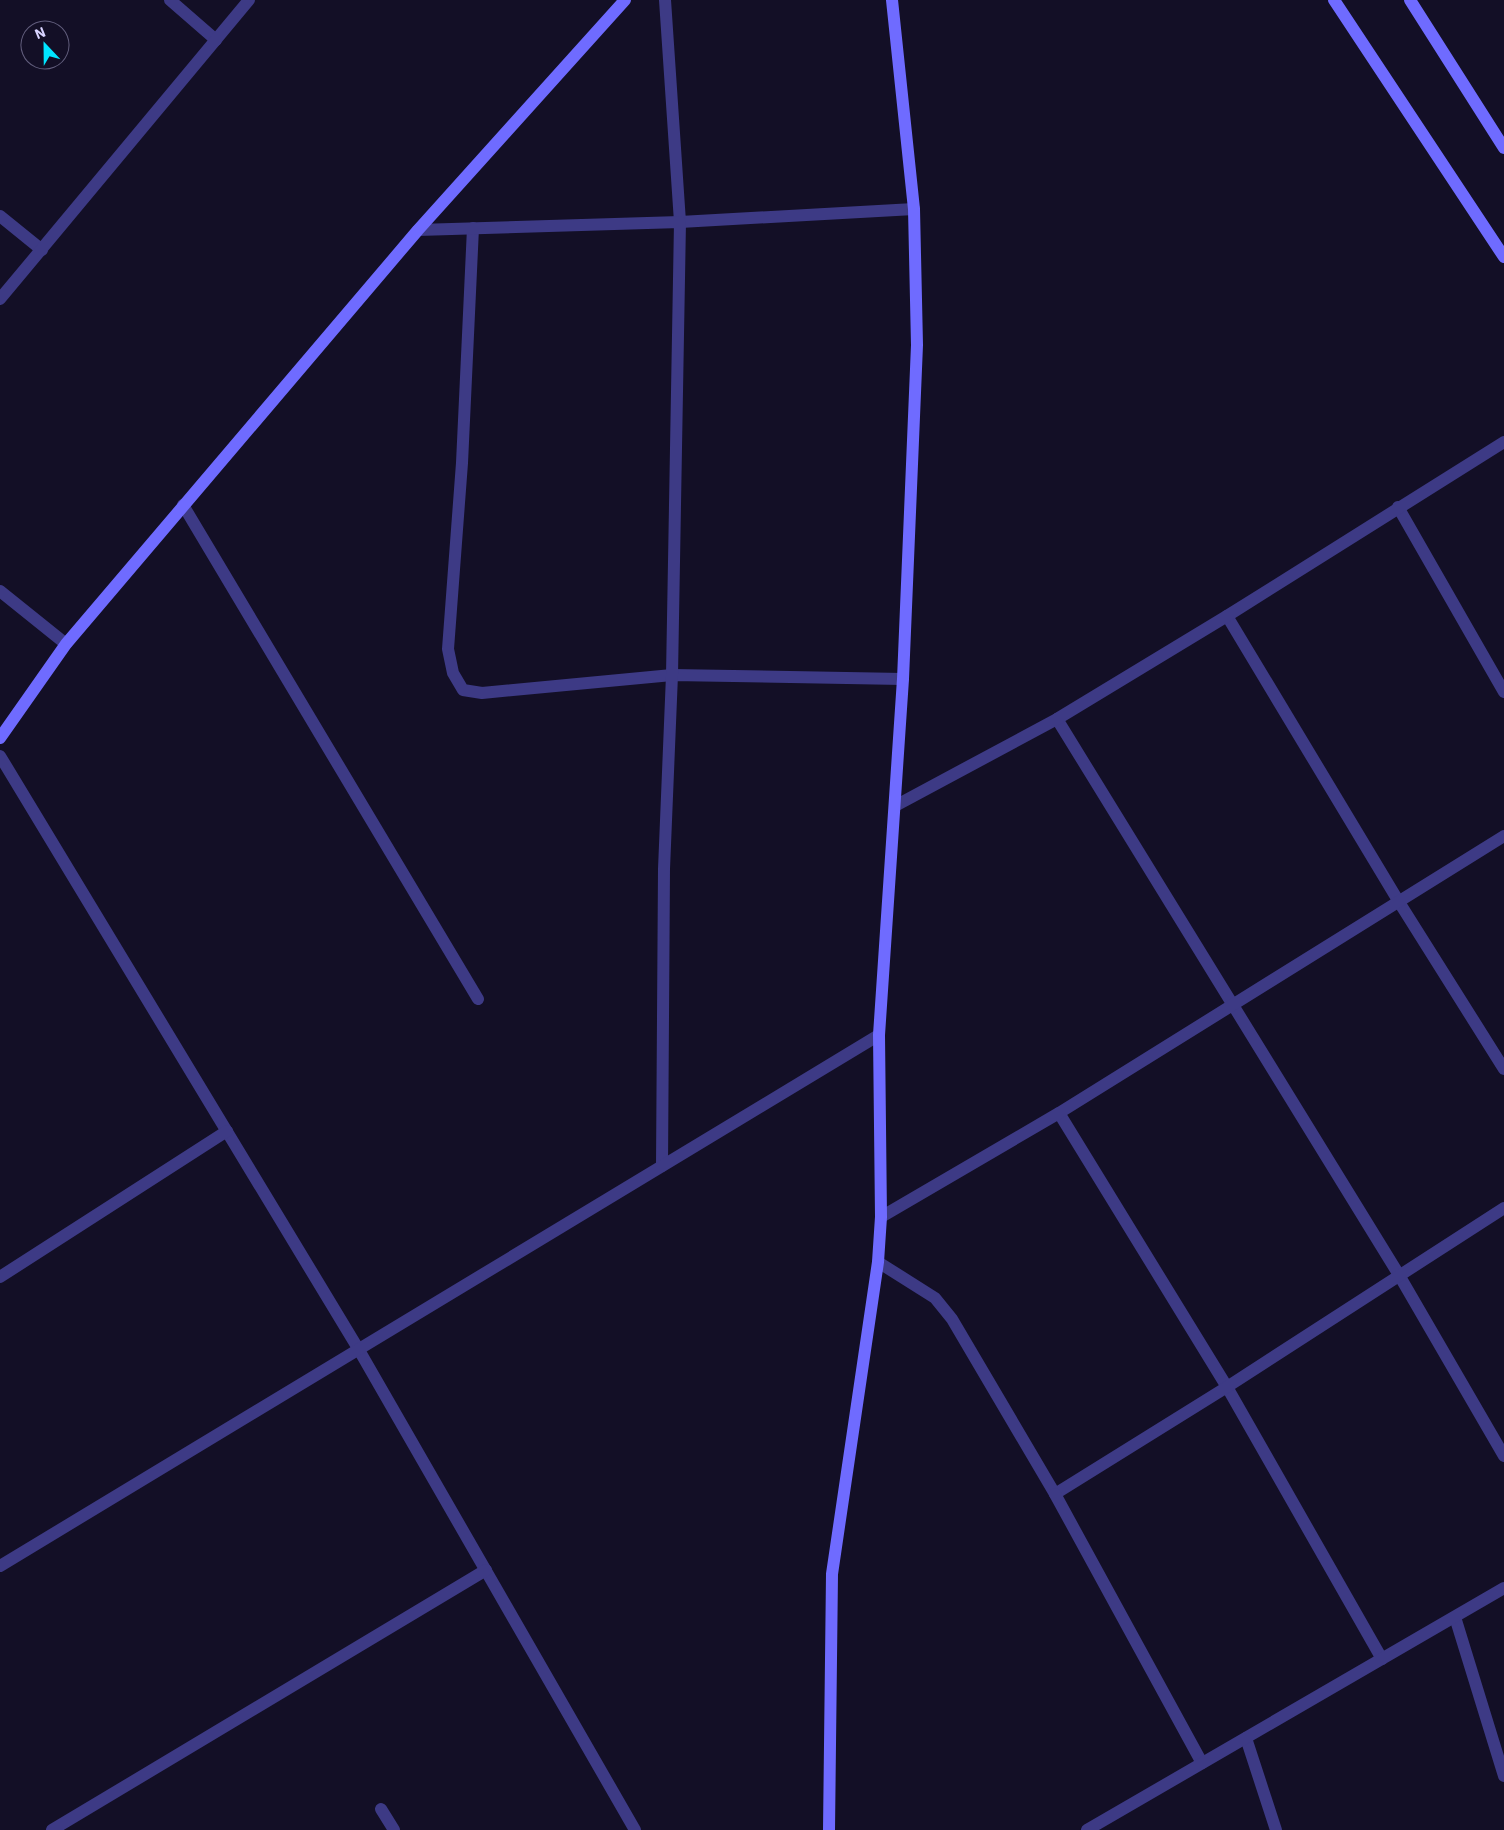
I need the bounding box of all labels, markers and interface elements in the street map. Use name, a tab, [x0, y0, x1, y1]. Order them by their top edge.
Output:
north arrow	[20, 20, 70, 70]
text: N	[32, 23, 48, 43]

